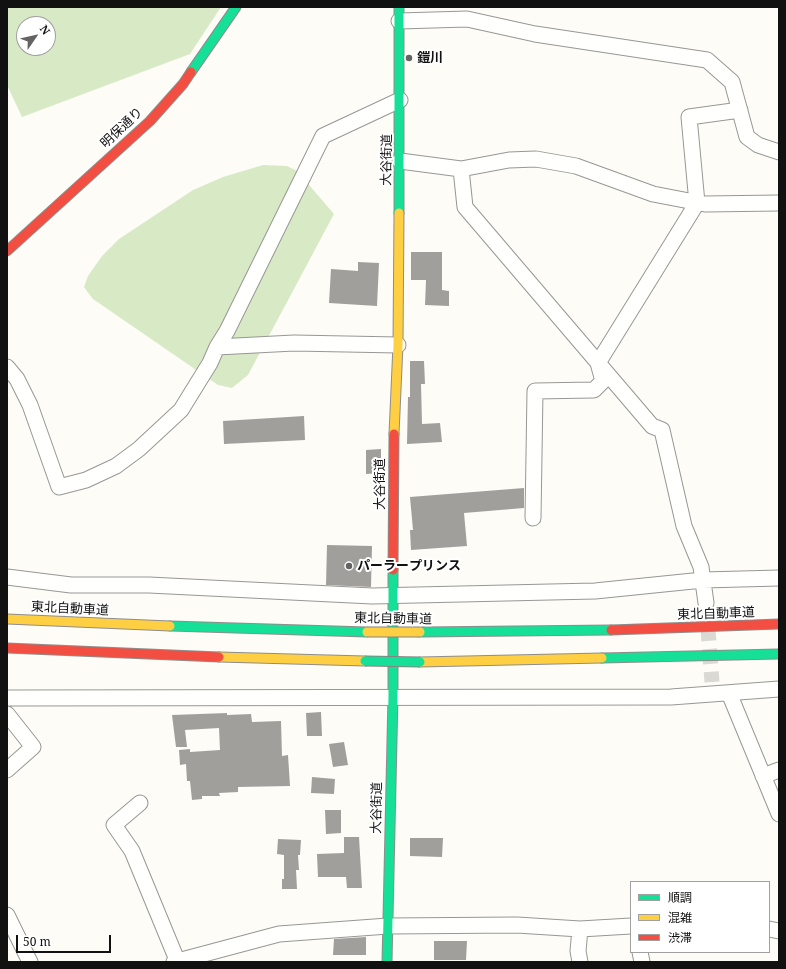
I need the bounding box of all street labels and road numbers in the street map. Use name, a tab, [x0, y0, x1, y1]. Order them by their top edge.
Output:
street label: 明保通り	[98, 105, 146, 151]
street label: 大谷街道	[379, 134, 395, 186]
street label: 大谷街道	[372, 458, 388, 510]
street label: 東北自動車道	[31, 599, 109, 619]
street label: 東北自動車道	[677, 605, 755, 623]
street label: 東北自動車道	[354, 611, 432, 627]
street label: 大谷街道	[369, 782, 385, 834]

